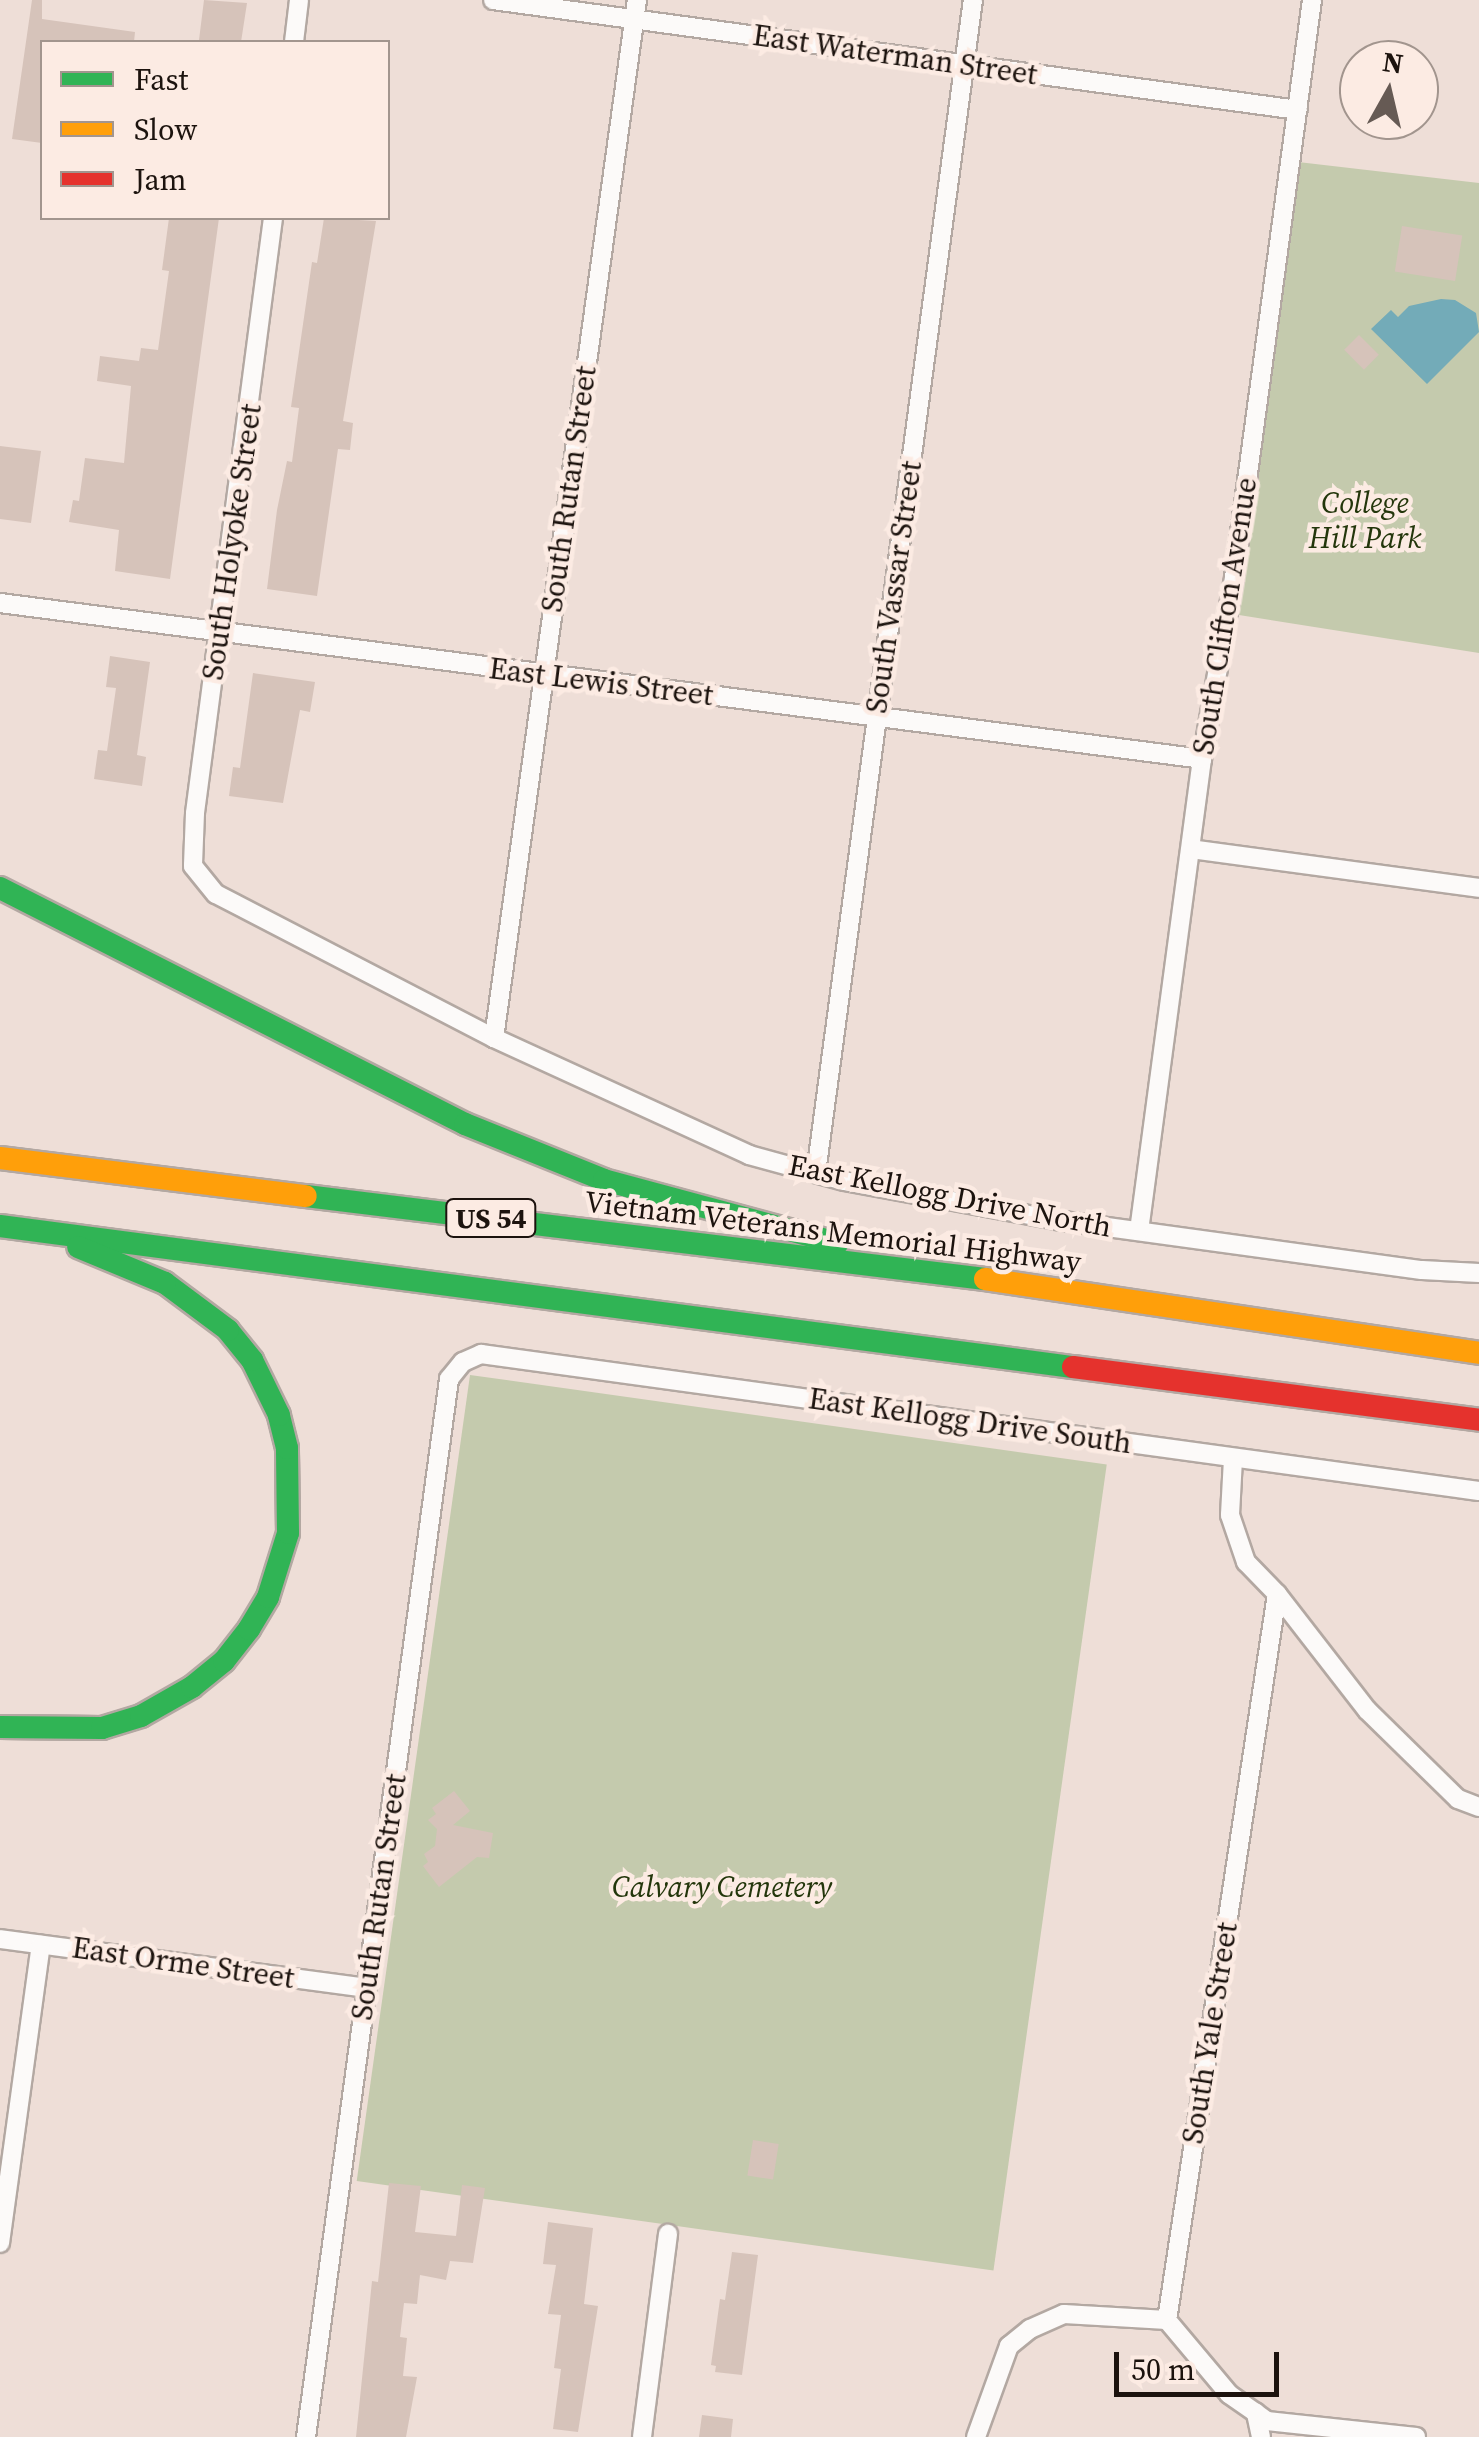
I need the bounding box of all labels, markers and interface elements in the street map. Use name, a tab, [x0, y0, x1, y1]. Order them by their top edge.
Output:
street label: East Waterman Street	[750, 17, 1040, 93]
legend	[40, 40, 390, 220]
north arrow	[1339, 40, 1439, 140]
text: N	[1380, 42, 1406, 83]
text: Fast	[134, 59, 188, 100]
text: Slow	[134, 109, 197, 150]
text: Jam	[134, 159, 187, 200]
street label: South Rutan Street	[534, 364, 604, 614]
street label: South Holyoke Street	[195, 402, 269, 682]
street label: South Vassar Street	[858, 458, 930, 716]
street label: South Clifton Avenue	[1185, 475, 1265, 757]
park label: College Hill Park	[1308, 485, 1422, 556]
street label: East Lewis Street	[487, 650, 715, 714]
street label: East Kellogg Drive North	[785, 1147, 1115, 1245]
street label: Vietnam Veterans Memorial Highway	[582, 1184, 1084, 1280]
road number: US 54	[444, 1195, 538, 1241]
street label: East Kellogg Drive South	[806, 1381, 1134, 1461]
street label: South Rutan Street	[344, 1772, 414, 2022]
park label: Calvary Cemetery	[612, 1869, 832, 1905]
street label: South Yale Street	[1175, 1919, 1245, 2147]
street label: East Orme Street	[70, 1930, 296, 1996]
scale bar	[1119, 2332, 1284, 2394]
text: 50 m	[1131, 2349, 1195, 2390]

